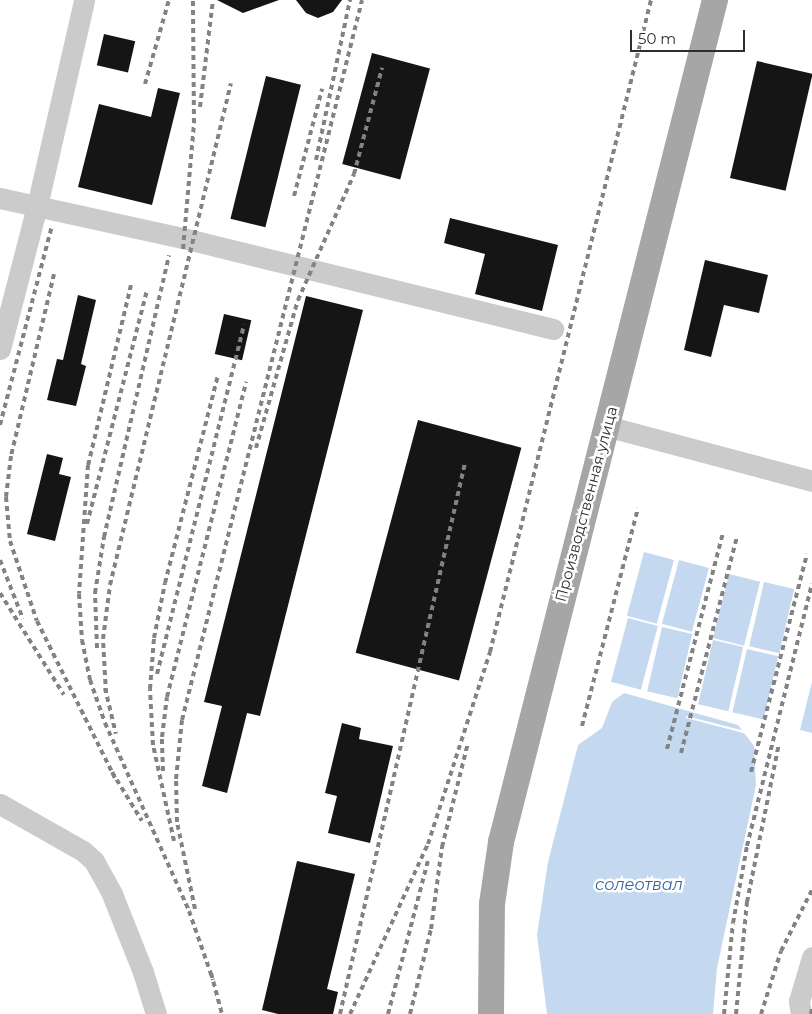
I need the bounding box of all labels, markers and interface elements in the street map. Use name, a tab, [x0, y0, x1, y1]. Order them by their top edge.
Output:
scale bar	[632, 20, 747, 52]
text: 50 m	[638, 29, 676, 48]
street label: Производственная улица	[551, 404, 621, 604]
water label: солеотвал	[595, 875, 683, 895]

